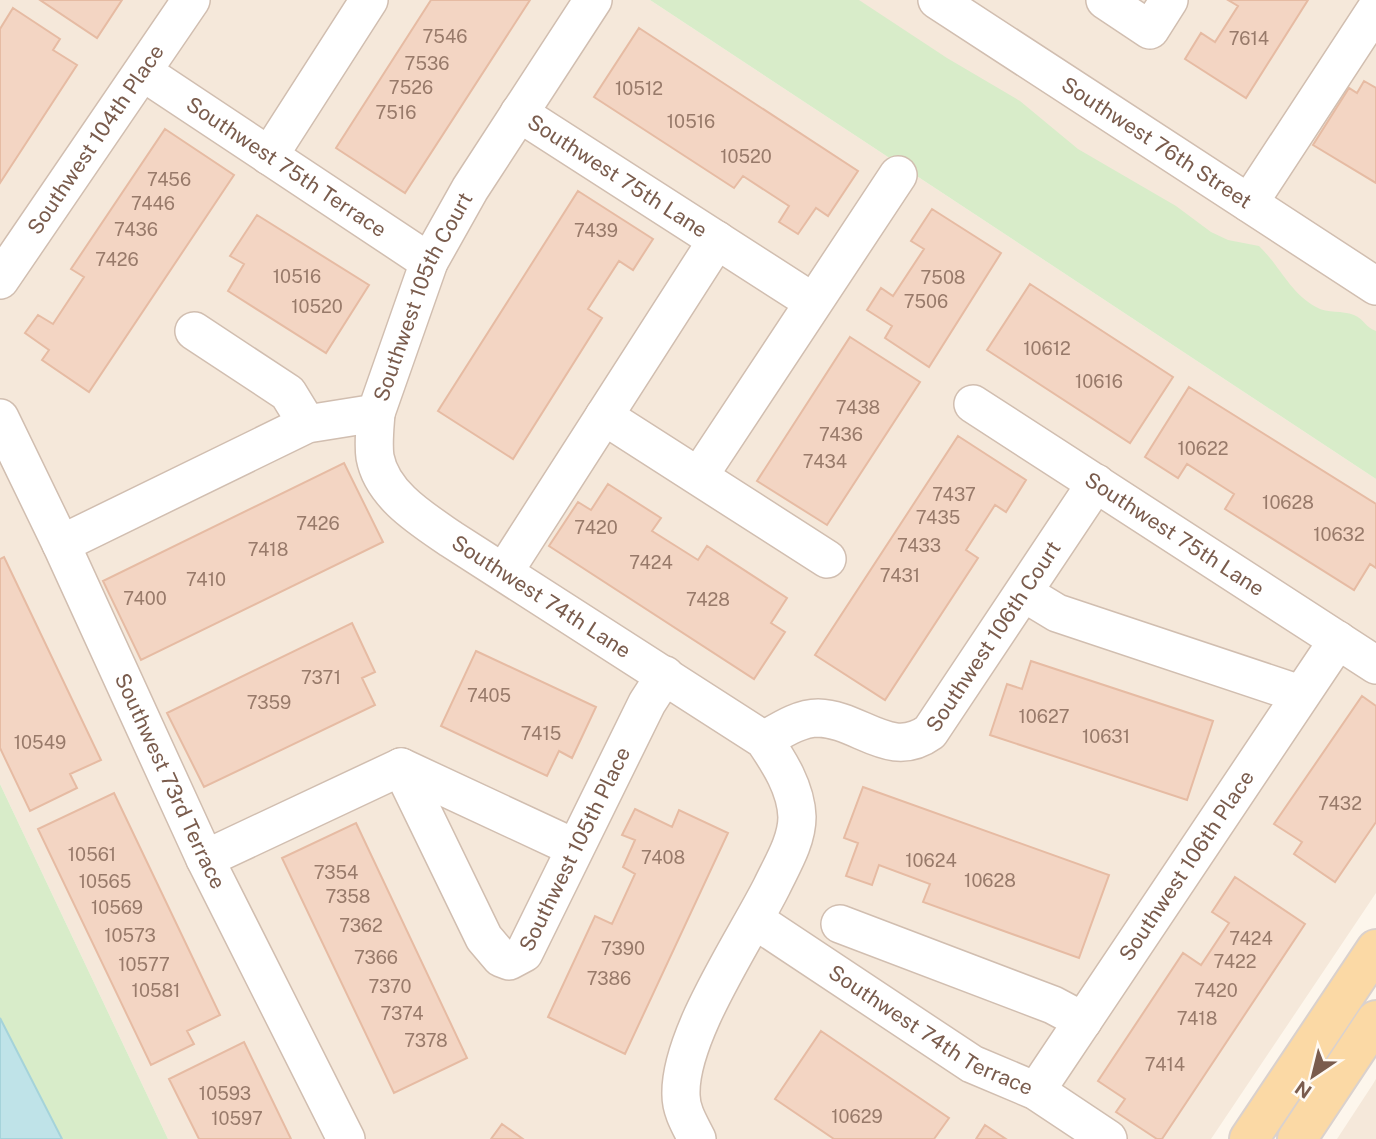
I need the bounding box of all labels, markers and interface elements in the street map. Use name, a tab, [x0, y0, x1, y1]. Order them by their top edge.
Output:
house number: 7546	[423, 26, 467, 47]
house number: 7614	[1229, 28, 1269, 49]
street label: Southwest 104th Place	[22, 40, 169, 239]
house number: 7536	[405, 53, 449, 74]
street label: Southwest 76th Street	[1057, 72, 1257, 214]
house number: 7526	[389, 77, 433, 98]
house number: 10512	[615, 78, 663, 99]
street label: Southwest 75th Terrace	[182, 91, 391, 242]
house number: 7516	[376, 102, 416, 123]
street label: Southwest 75th Lane	[523, 109, 712, 243]
house number: 10516	[667, 111, 715, 132]
house number: 10520	[720, 146, 772, 167]
house number: 7456	[147, 169, 191, 190]
street label: Southwest 105th Court	[368, 188, 478, 405]
house number: 7446	[131, 193, 175, 214]
house number: 7436	[114, 219, 158, 240]
house number: 7439	[574, 220, 618, 241]
house number: 7426	[95, 249, 139, 270]
house number: 10516	[273, 266, 321, 287]
house number: 7508	[921, 267, 965, 288]
house number: 7506	[904, 291, 948, 312]
house number: 10520	[291, 296, 343, 317]
house number: 10612	[1023, 338, 1071, 359]
house number: 10616	[1075, 371, 1123, 392]
house number: 7438	[836, 397, 880, 418]
house number: 7436	[819, 424, 863, 445]
house number: 10622	[1178, 438, 1228, 459]
house number: 7434	[803, 451, 847, 472]
street label: Southwest 75th Lane	[1080, 467, 1269, 601]
house number: 7437	[932, 484, 976, 505]
house number: 10628	[1262, 492, 1314, 513]
house number: 7435	[916, 507, 960, 528]
house number: 7426	[296, 513, 340, 534]
house number: 7420	[574, 517, 618, 538]
house number: 10632	[1313, 524, 1365, 545]
street label: Southwest 74th Lane	[447, 530, 636, 663]
house number: 7433	[897, 535, 941, 556]
street label: Southwest 106th Court	[921, 536, 1066, 736]
house number: 7418	[248, 539, 288, 560]
house number: 7424	[629, 552, 673, 573]
house number: 7431	[880, 565, 920, 586]
house number: 7410	[186, 569, 226, 590]
house number: 7400	[123, 588, 167, 609]
house number: 7428	[686, 589, 730, 610]
house number: 7371	[301, 667, 341, 688]
street label: Southwest 73rd Terrace	[110, 669, 231, 893]
house number: 7405	[467, 685, 511, 706]
house number: 7359	[247, 692, 291, 713]
house number: 10627	[1019, 706, 1069, 727]
house number: 7415	[521, 723, 561, 744]
house number: 10631	[1082, 726, 1130, 747]
house number: 10549	[14, 732, 66, 753]
street label: Southwest 105th Place	[514, 743, 635, 955]
street label: Southwest 106th Place	[1114, 766, 1259, 966]
house number: 7432	[1318, 793, 1362, 814]
house number: 10561	[68, 844, 116, 865]
house number: 7408	[641, 847, 685, 868]
house number: 10624	[905, 850, 957, 871]
house number: 7354	[314, 862, 358, 883]
house number: 10628	[964, 870, 1016, 891]
house number: 10565	[79, 871, 131, 892]
house number: 7358	[326, 886, 370, 907]
house number: 10569	[91, 897, 143, 918]
house number: 7362	[339, 915, 383, 936]
house number: 10573	[104, 925, 156, 946]
house number: 7424	[1229, 928, 1273, 949]
house number: 7390	[601, 938, 645, 959]
house number: 7366	[354, 947, 398, 968]
house number: 7422	[1213, 951, 1257, 972]
house number: 10577	[118, 954, 170, 975]
street label: Southwest 74th Terrace	[824, 959, 1037, 1100]
house number: 7386	[587, 968, 631, 989]
house number: 7370	[369, 976, 411, 997]
house number: 10581	[132, 980, 180, 1001]
house number: 7420	[1194, 980, 1238, 1001]
house number: 7374	[380, 1003, 424, 1024]
house number: 7418	[1177, 1008, 1217, 1029]
house number: 7378	[404, 1030, 448, 1051]
north arrow	[1278, 1041, 1348, 1111]
house number: 7414	[1145, 1054, 1185, 1075]
text: N	[1291, 1077, 1316, 1103]
house number: 10593	[199, 1083, 251, 1104]
house number: 10629	[831, 1106, 883, 1127]
house number: 10597	[211, 1108, 263, 1129]

